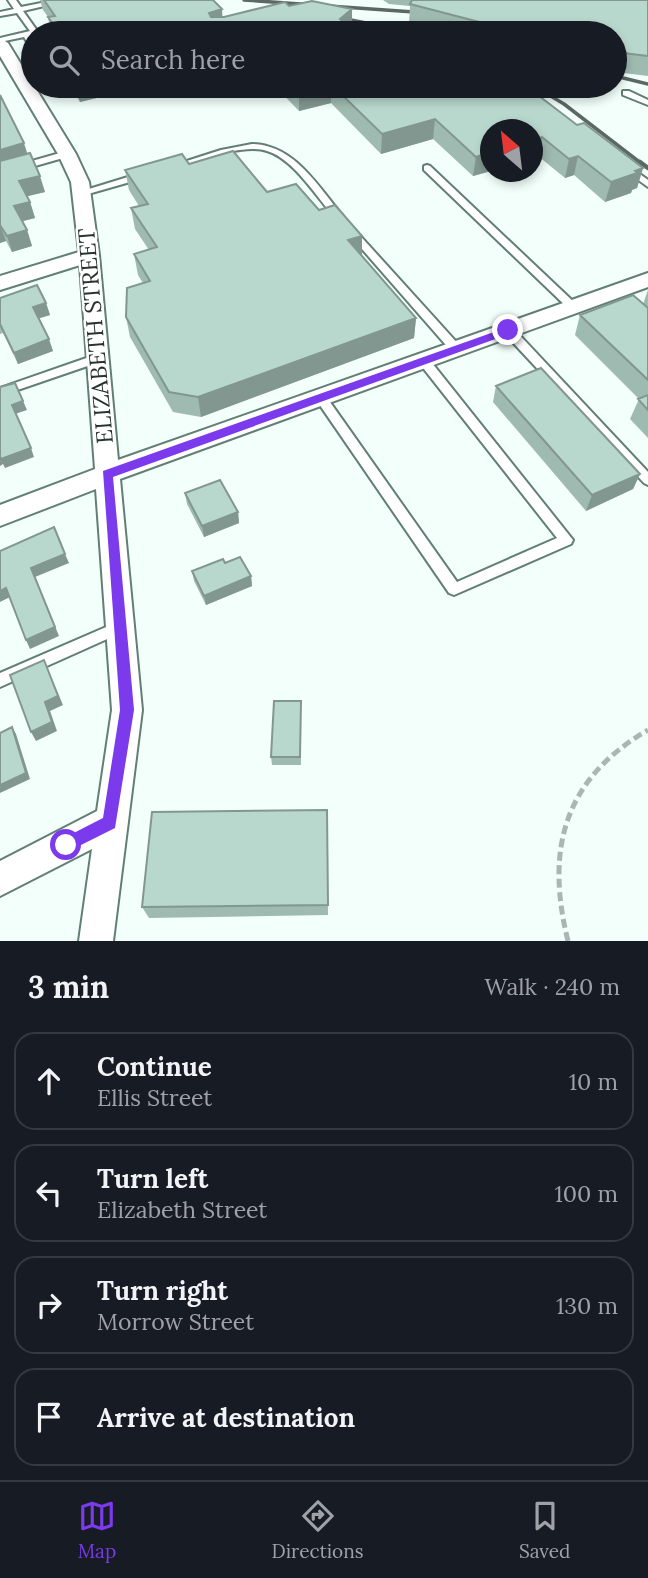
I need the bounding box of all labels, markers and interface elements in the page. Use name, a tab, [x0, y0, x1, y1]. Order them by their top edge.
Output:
search box	[21, 21, 627, 98]
icon: search	[45, 41, 83, 79]
text: Search here	[101, 43, 245, 76]
north arrow	[480, 119, 543, 182]
street label: ELIZABETH STREET	[71, 227, 119, 445]
route end	[492, 314, 523, 345]
route start	[50, 829, 81, 860]
text: 3 min	[28, 968, 109, 1006]
text: Walk · 240 m	[484, 972, 620, 1001]
text: Continue	[97, 1050, 212, 1083]
icon: ahead	[30, 1062, 68, 1100]
text: 10 m	[569, 1067, 618, 1096]
text: Ellis Street	[97, 1083, 212, 1112]
text: Turn left	[97, 1162, 208, 1195]
icon: left	[30, 1174, 68, 1212]
text: 100 m	[554, 1179, 618, 1208]
text: Elizabeth Street	[97, 1195, 267, 1224]
text: Turn right	[97, 1274, 228, 1307]
icon: right	[30, 1286, 68, 1324]
text: 130 m	[556, 1291, 618, 1320]
text: Morrow Street	[97, 1307, 254, 1336]
icon: arrive	[30, 1398, 68, 1436]
text: Arrive at destination	[97, 1401, 355, 1434]
tab: Map	[78, 1497, 116, 1563]
tab: Directions	[272, 1497, 364, 1563]
tab: Saved	[519, 1497, 570, 1563]

